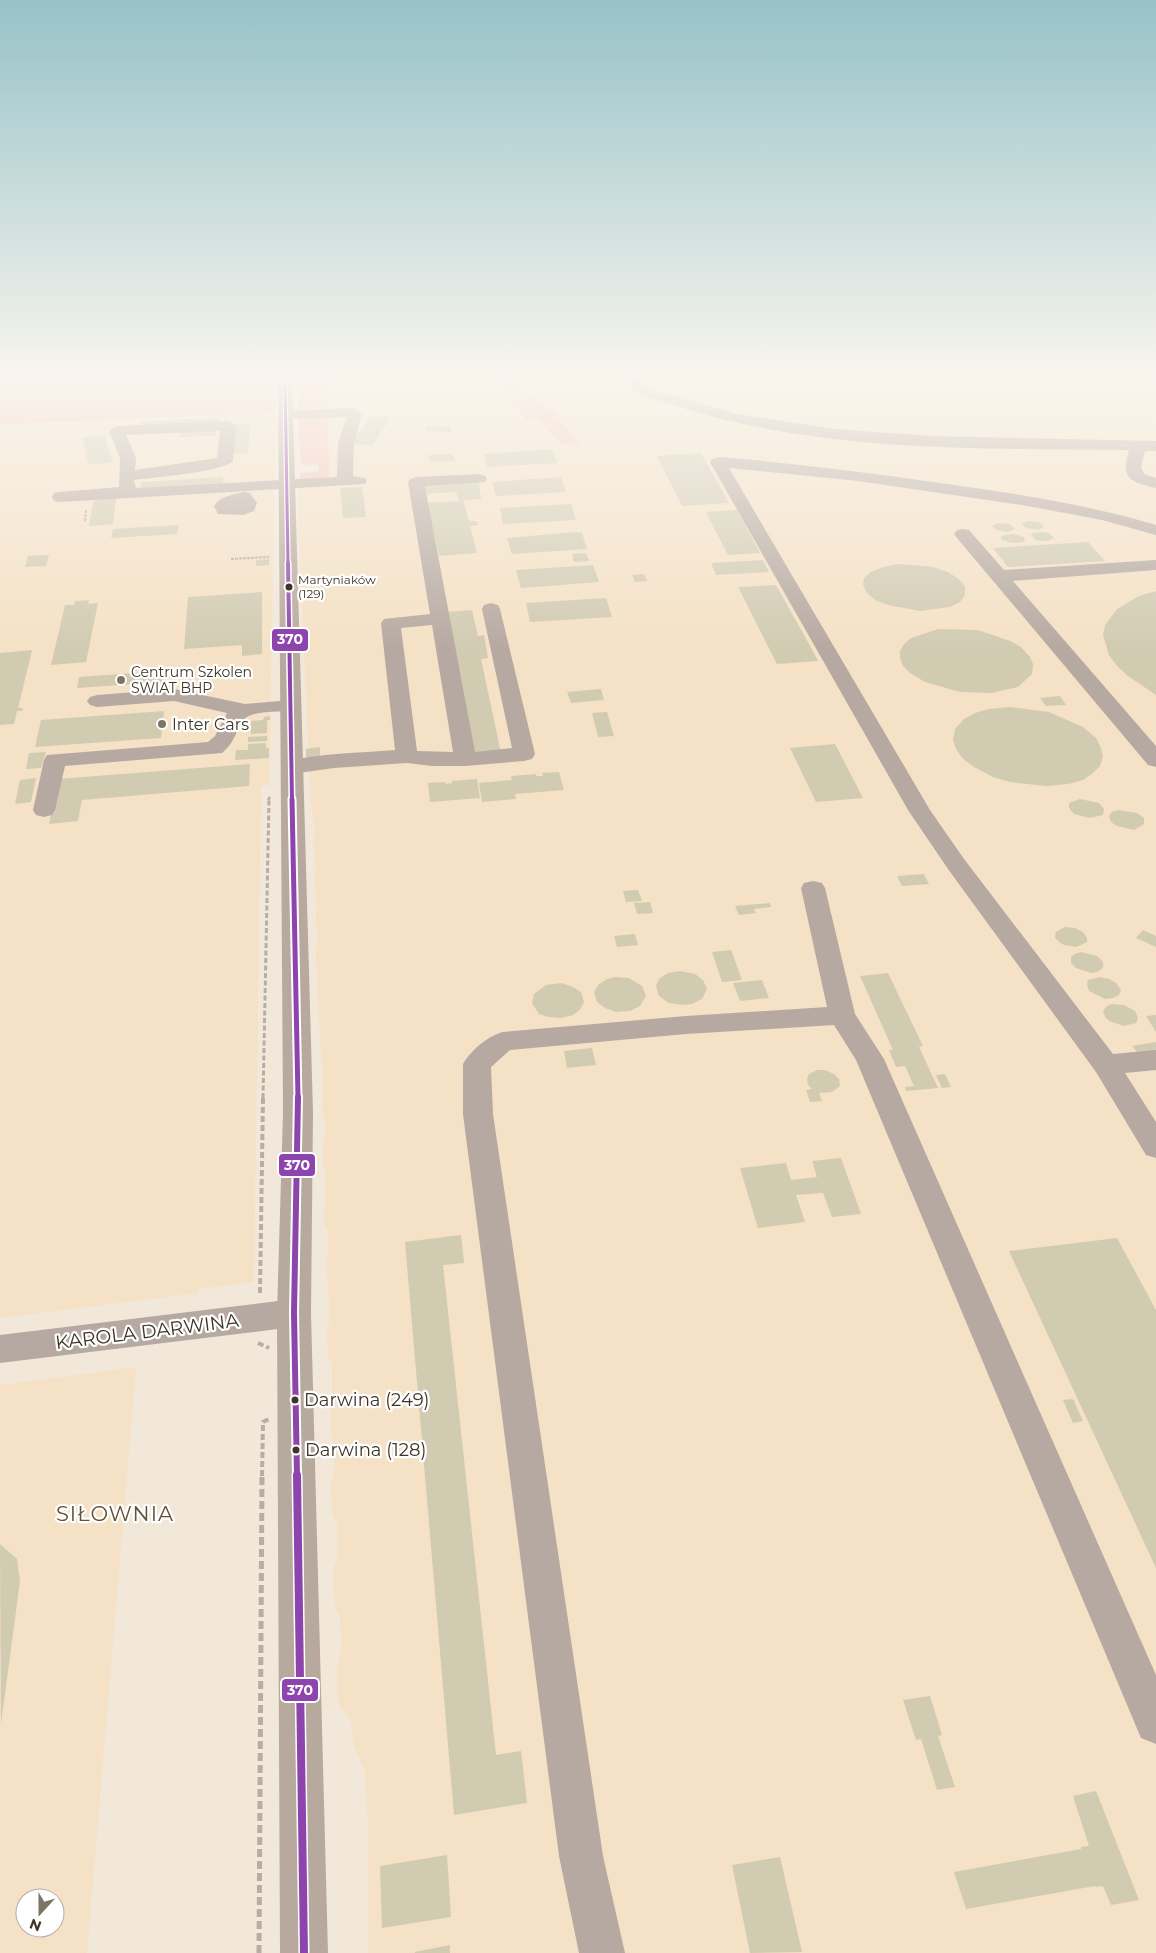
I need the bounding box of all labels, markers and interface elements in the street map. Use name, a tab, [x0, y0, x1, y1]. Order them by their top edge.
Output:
place label: Martyniaków (129)	[298, 572, 376, 601]
marker: Martyniaków (129)	[284, 582, 294, 592]
line badge: 370	[271, 628, 309, 652]
text: 370	[276, 630, 303, 648]
place label: Centrum Szkolen SWIAT BHP	[131, 663, 252, 697]
marker: Centrum Szkolen SWIAT BHP	[115, 674, 127, 686]
place label: Inter Cars	[172, 715, 249, 734]
marker: Inter Cars	[156, 718, 168, 730]
line badge: 370	[278, 1153, 316, 1177]
text: 370	[283, 1156, 310, 1174]
street label: KAROLA DARWINA	[54, 1309, 240, 1354]
place label: Darwina (249)	[304, 1389, 430, 1411]
marker: Darwina (249)	[290, 1395, 300, 1405]
place label: Darwina (128)	[305, 1439, 426, 1461]
marker: Darwina (128)	[291, 1445, 301, 1455]
district label: SIŁOWNIA	[56, 1501, 174, 1526]
line badge: 370	[281, 1678, 319, 1702]
text: 370	[286, 1681, 313, 1699]
north arrow	[15, 1888, 65, 1938]
text: N	[27, 1915, 44, 1936]

